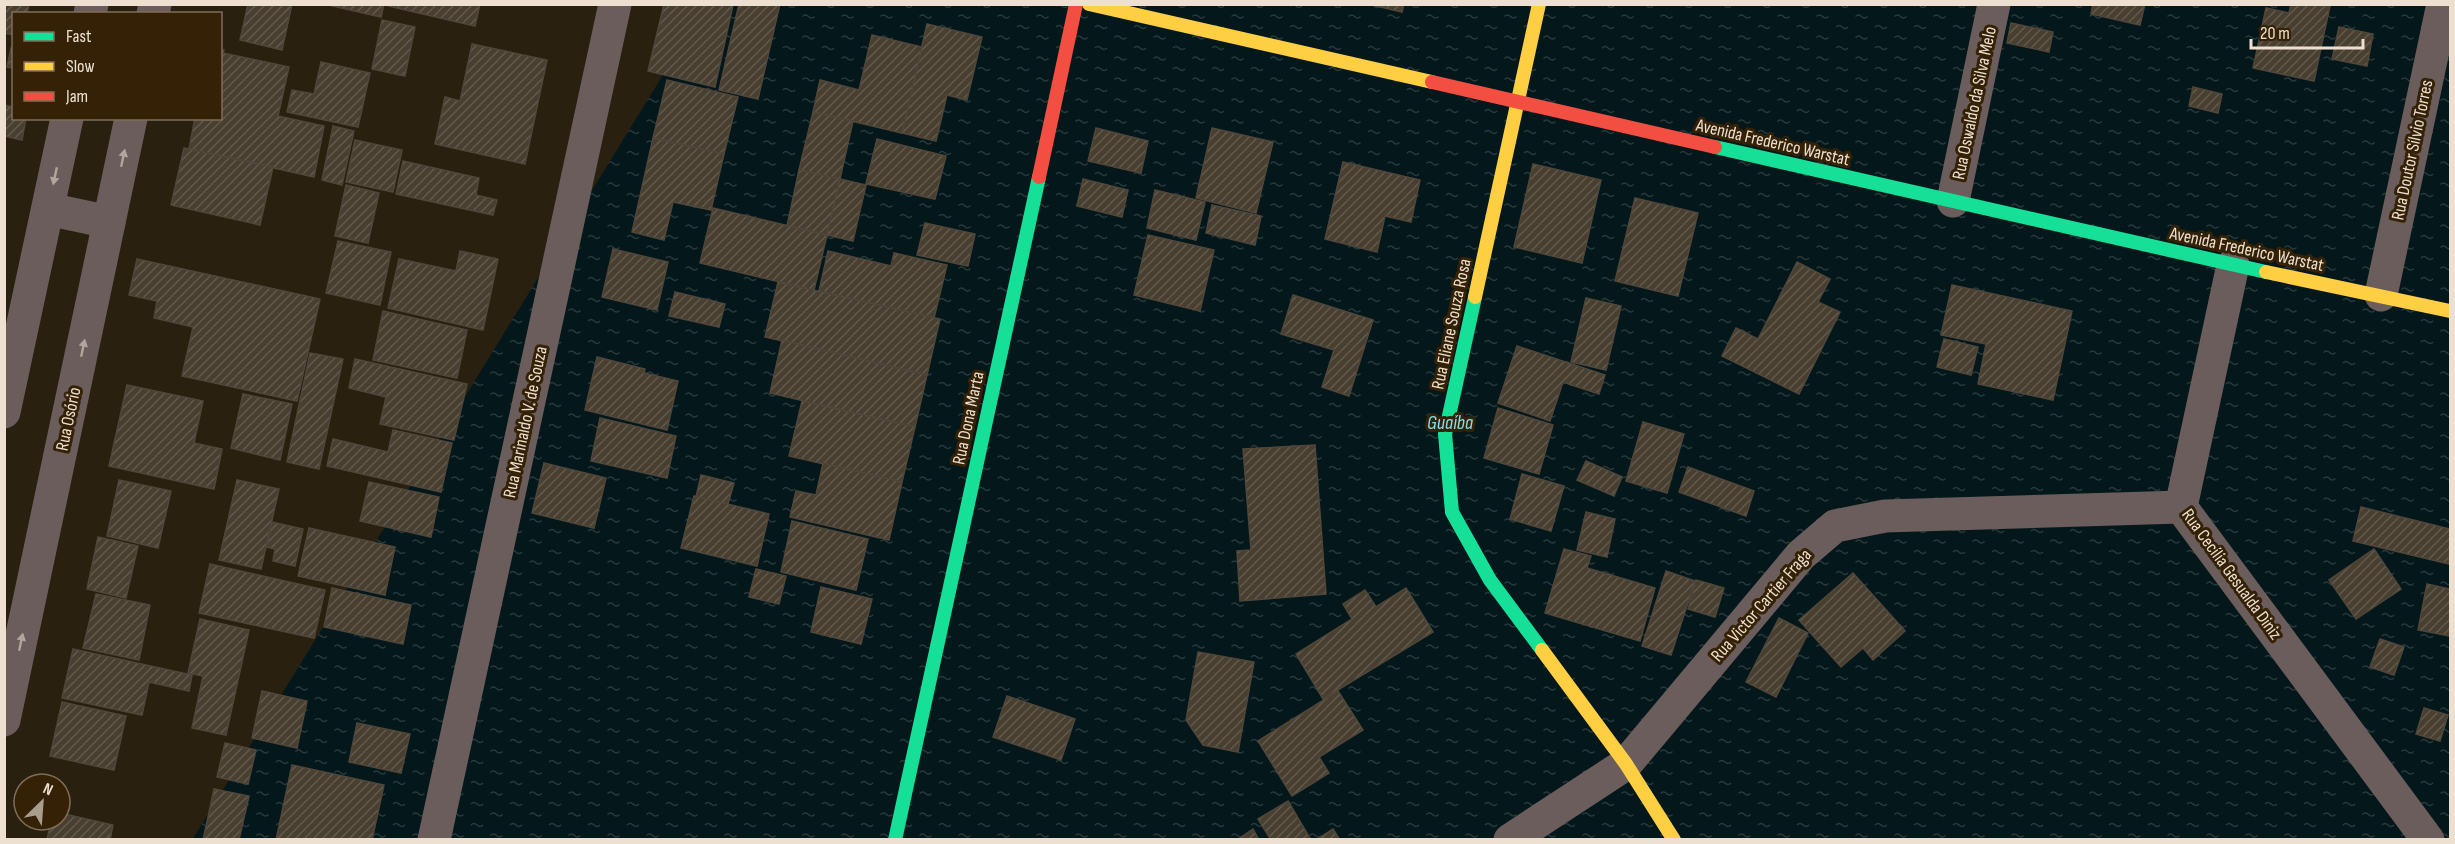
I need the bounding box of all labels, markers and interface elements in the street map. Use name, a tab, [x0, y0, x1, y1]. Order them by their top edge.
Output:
legend	[12, 12, 222, 120]
scale bar	[2251, 12, 2364, 50]
text: 20 m	[2260, 23, 2290, 44]
street label: Rua Oswaldo da Silva Melo	[1948, 25, 2001, 182]
text: Fast	[66, 26, 92, 47]
text: Slow	[66, 56, 95, 77]
street label: Rua Doutor Sílvio Torres	[2387, 78, 2438, 222]
text: Jam	[65, 86, 88, 107]
street label: Avenida Frederico Warstat	[1693, 114, 1852, 170]
one-way arrow	[119, 148, 128, 167]
one-way arrow	[50, 166, 59, 185]
street label: Avenida Frederico Warstat	[2167, 223, 2326, 276]
street label: Rua Eliane Souza Rosa	[1427, 257, 1476, 391]
one-way arrow	[79, 339, 88, 358]
street label: Rua Marinaldo V. de Souza	[499, 344, 552, 500]
street label: Rua Dona Marta	[948, 369, 989, 467]
street label: Rua Osório	[52, 385, 85, 453]
water label: Guaíba	[1427, 411, 1473, 435]
street label: Rua Cecília Gesualda Diniz	[2177, 505, 2286, 644]
street label: Rua Victor Cartier Fraga	[1707, 545, 1816, 666]
one-way arrow	[17, 632, 26, 651]
north arrow	[12, 772, 72, 832]
text: N	[40, 779, 56, 800]

